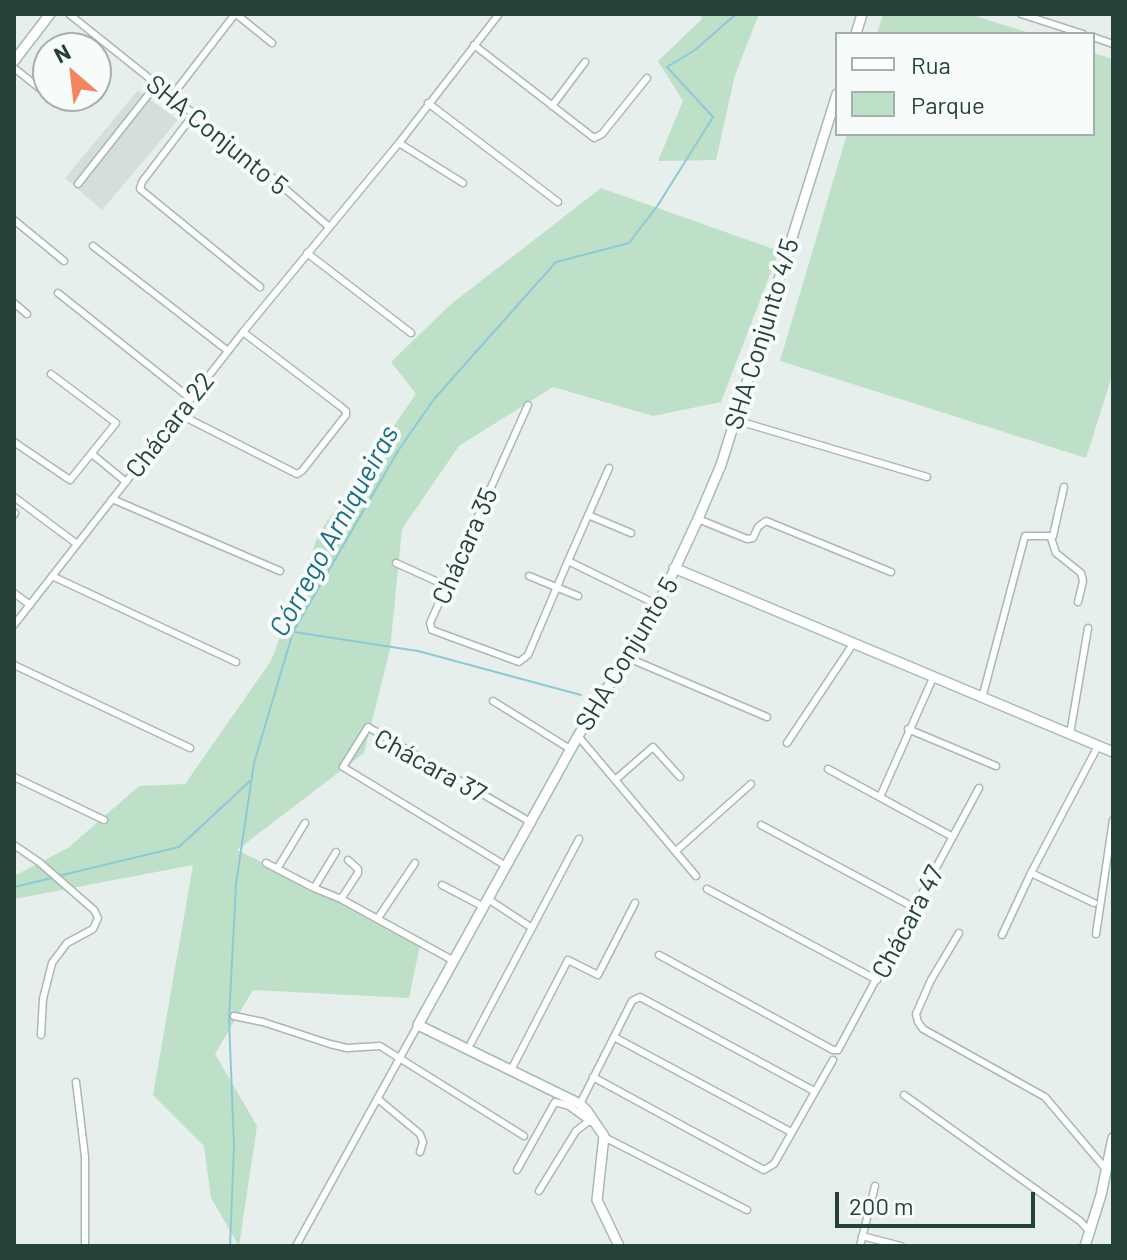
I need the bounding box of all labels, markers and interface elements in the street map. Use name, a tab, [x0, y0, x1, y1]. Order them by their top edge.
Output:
north arrow	[32, 32, 112, 112]
legend	[835, 32, 1095, 136]
text: N	[49, 38, 74, 67]
text: Rua	[911, 50, 951, 79]
street label: SHA Conjunto 5	[140, 68, 294, 202]
text: Parque	[911, 90, 985, 119]
street label: SHA Conjunto 4/5	[718, 235, 806, 433]
street label: Chácara 22	[119, 366, 221, 484]
water label: Córrego Arniqueiras	[262, 420, 406, 642]
street label: Chácara 35	[425, 483, 505, 609]
street label: SHA Conjunto 5	[569, 572, 685, 736]
street label: Chácara 37	[369, 722, 491, 810]
street label: Chácara 47	[865, 860, 951, 984]
scale bar	[839, 1176, 1039, 1226]
text: 200 m	[849, 1191, 914, 1220]

